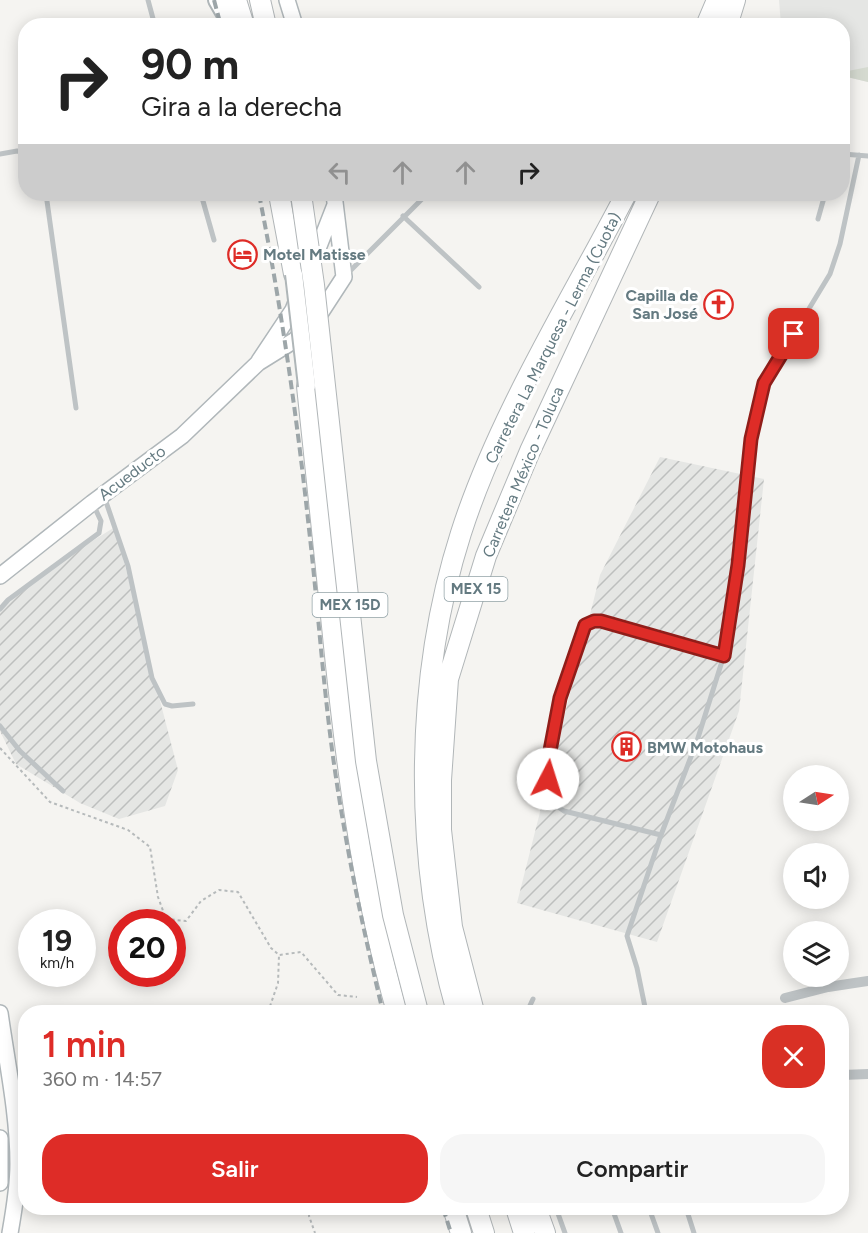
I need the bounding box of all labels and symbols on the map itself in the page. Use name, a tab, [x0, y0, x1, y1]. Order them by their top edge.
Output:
street label: Carretera La Marquesa - Lerma (Cuota)	[481, 209, 625, 467]
hotel icon: Motel Matisse	[226, 238, 258, 270]
place label: Motel Matisse	[263, 245, 366, 264]
place label: Capilla de San José	[625, 286, 698, 323]
church icon: Capilla de San José	[703, 288, 735, 320]
pin	[768, 308, 819, 359]
street label: Carretera México - Toluca	[478, 384, 568, 560]
street label: Acueducto	[95, 442, 169, 504]
road number: MEX 15	[444, 577, 508, 601]
road number: MEX 15D	[312, 593, 388, 617]
building icon: BMW Motohaus	[610, 731, 642, 763]
place label: BMW Motohaus	[647, 738, 763, 757]
position arrow	[516, 747, 580, 811]
north arrow	[783, 765, 849, 831]
speed limit sign: 20	[108, 909, 186, 987]

